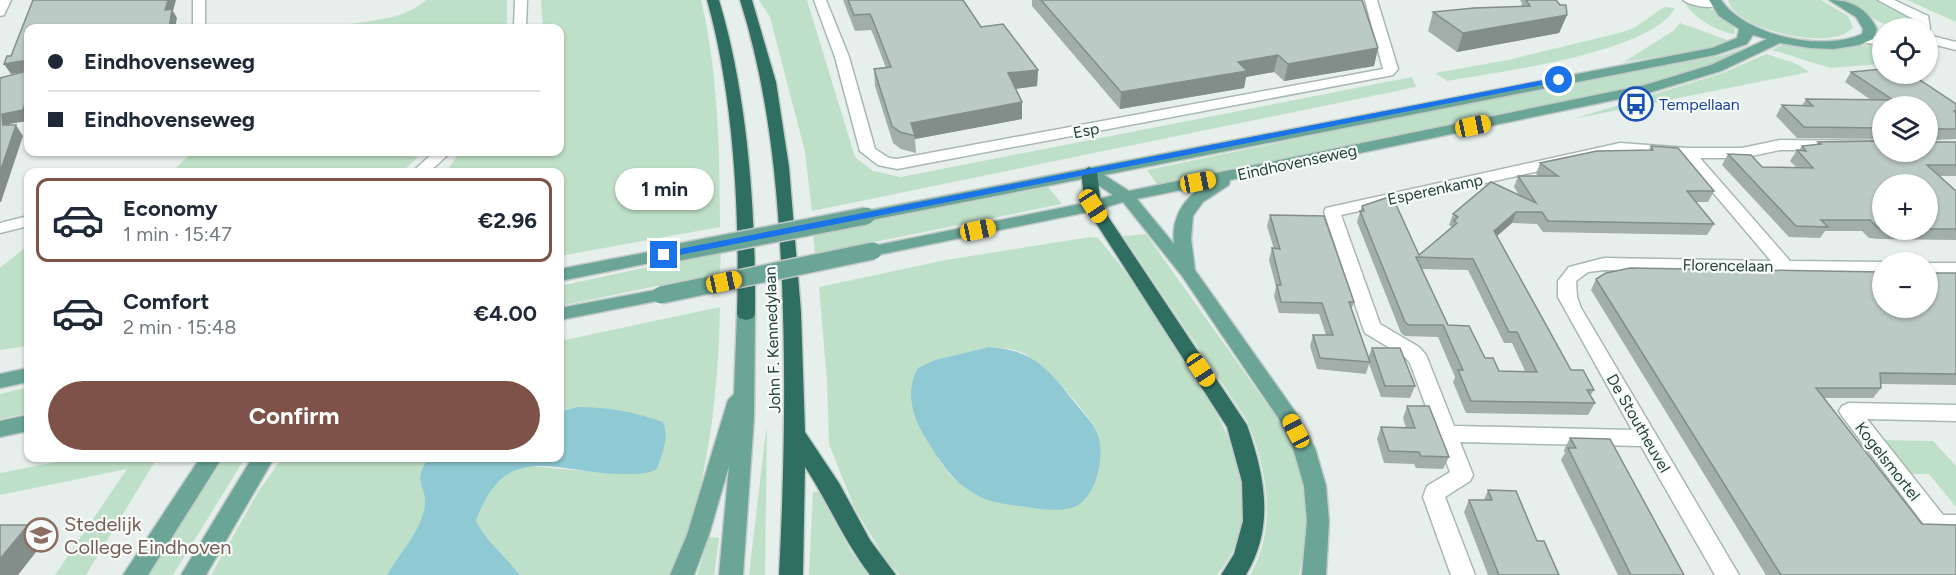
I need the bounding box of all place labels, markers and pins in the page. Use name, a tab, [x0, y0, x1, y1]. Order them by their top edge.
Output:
bus stop icon: Tempellaan	[1618, 86, 1654, 122]
place label: Tempellaan	[1659, 95, 1740, 114]
place label: Stedelijk College Eindhoven	[64, 512, 231, 559]
school or university icon: Stedelijk College Eindhoven	[23, 517, 59, 553]

